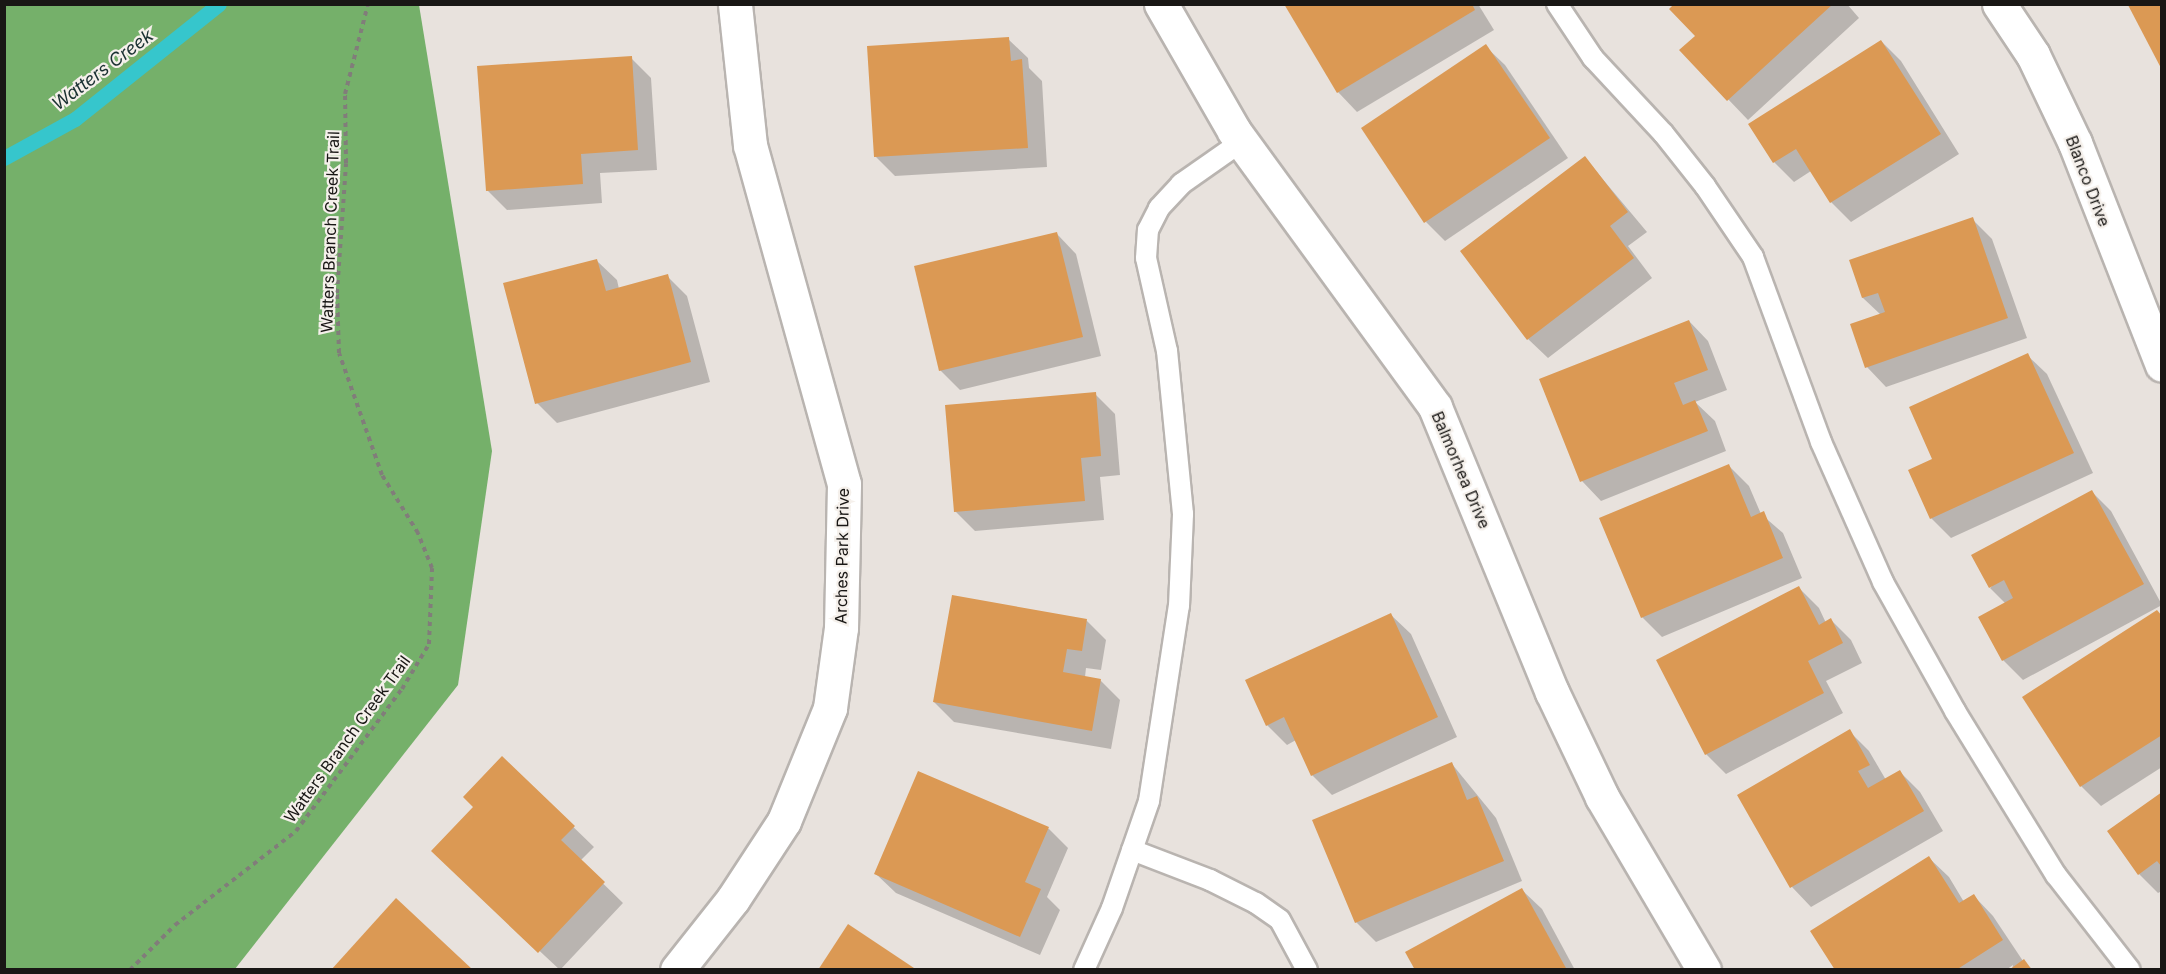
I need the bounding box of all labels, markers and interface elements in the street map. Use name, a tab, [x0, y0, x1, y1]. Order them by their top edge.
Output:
water label: Watters Creek	[48, 25, 158, 115]
street label: Watters Branch Creek Trail	[317, 131, 343, 333]
street label: Blanco Drive	[2062, 133, 2114, 229]
street label: Balmorhea Drive	[1428, 409, 1494, 531]
street label: Arches Park Drive	[831, 488, 853, 624]
street label: Watters Branch Creek Trail	[280, 652, 414, 826]

